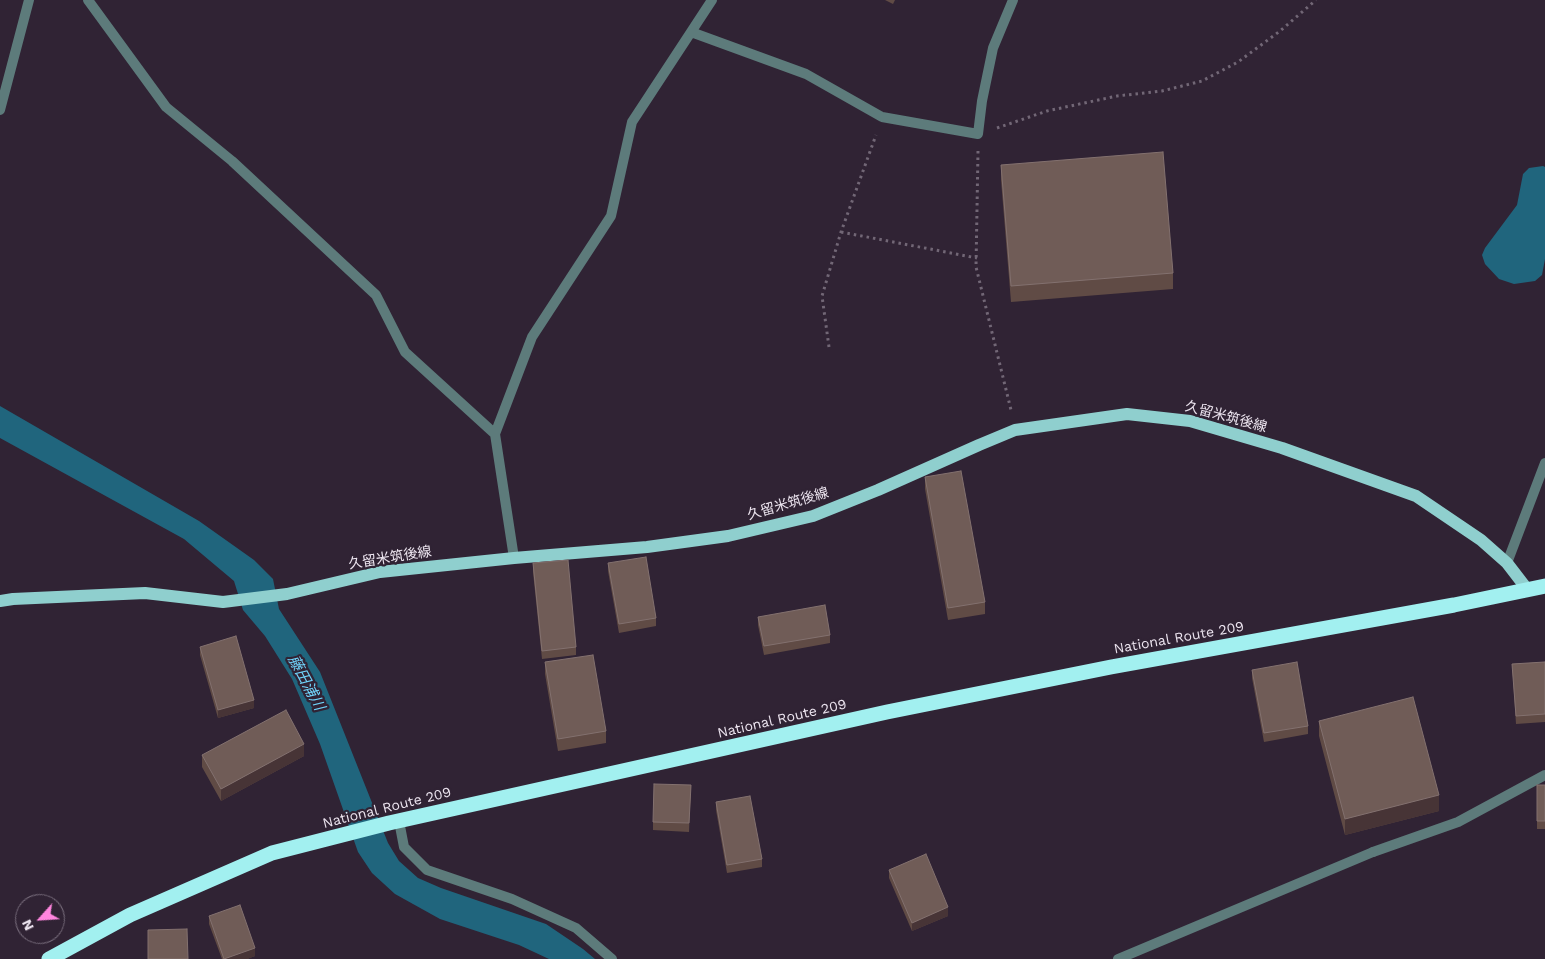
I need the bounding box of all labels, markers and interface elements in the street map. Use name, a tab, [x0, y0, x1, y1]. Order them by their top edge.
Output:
street label: 久留米筑後線	[1183, 398, 1269, 436]
street label: 久留米筑後線	[745, 484, 831, 524]
street label: 久留米筑後線	[347, 543, 433, 573]
street label: National Route 209	[1113, 618, 1245, 658]
water label: 藤田浦川	[284, 652, 328, 714]
street label: National Route 209	[716, 696, 848, 742]
street label: National Route 209	[321, 784, 453, 832]
north arrow	[15, 894, 65, 944]
text: N	[18, 917, 37, 933]

